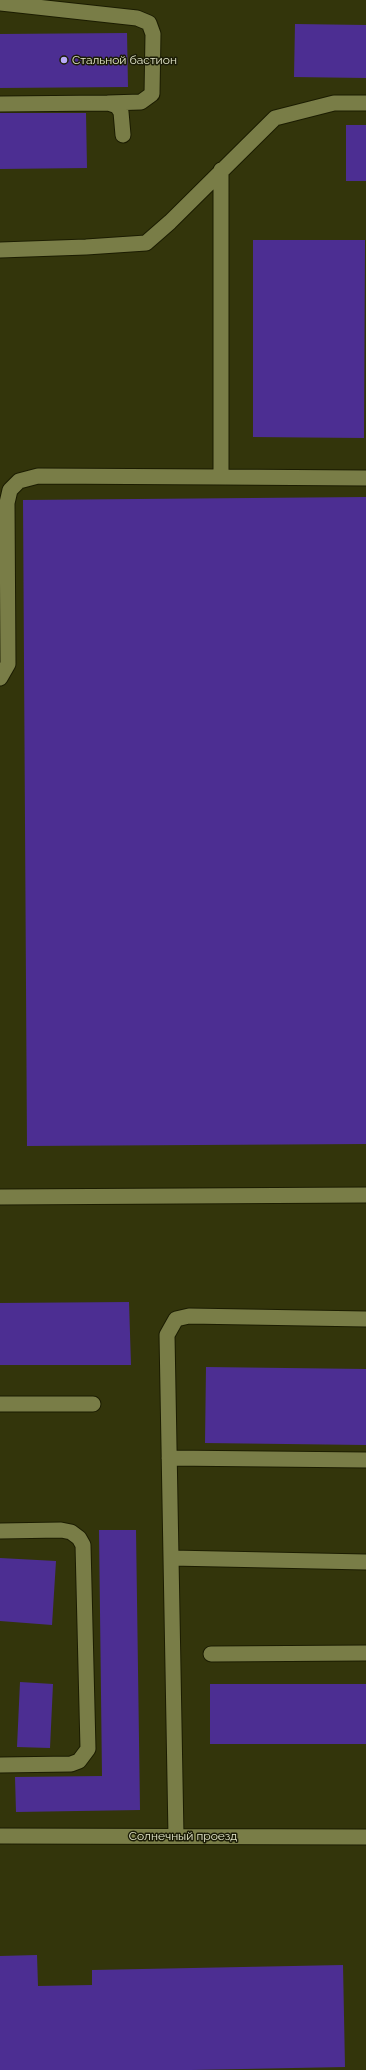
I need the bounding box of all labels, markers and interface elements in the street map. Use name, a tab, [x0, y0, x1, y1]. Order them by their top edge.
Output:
place label: Стальной бастион	[72, 53, 177, 67]
marker: Стальной бастион	[59, 55, 69, 65]
street label: Солнечный проезд	[129, 1829, 237, 1843]

